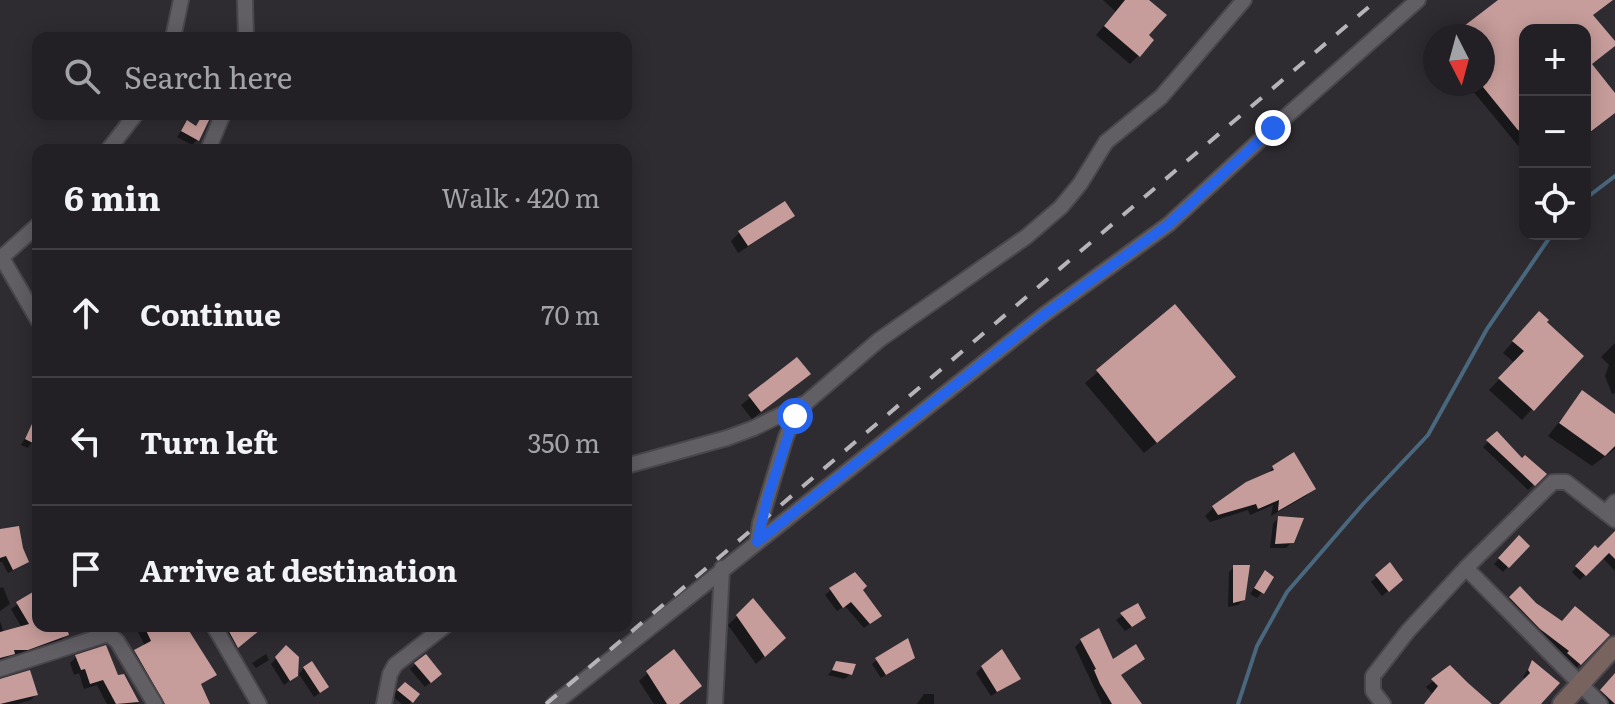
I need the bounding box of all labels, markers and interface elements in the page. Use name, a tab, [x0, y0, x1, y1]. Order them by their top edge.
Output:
north arrow	[1423, 24, 1495, 96]
map controls	[1519, 24, 1591, 240]
button: +	[1519, 24, 1591, 96]
search box	[32, 32, 632, 120]
icon: search	[60, 54, 104, 98]
text: Search here	[124, 54, 292, 98]
button: −	[1519, 96, 1591, 168]
route end	[1255, 110, 1291, 146]
button: locate	[1519, 168, 1591, 240]
text: 6 min	[64, 171, 161, 221]
text: Walk · 420 m	[441, 177, 600, 216]
icon: ahead	[64, 291, 108, 335]
text: Continue	[140, 291, 281, 335]
text: 70 m	[541, 294, 600, 333]
route start	[777, 398, 813, 434]
icon: left	[64, 419, 108, 463]
text: Turn left	[140, 419, 278, 463]
text: 350 m	[527, 422, 600, 461]
icon: arrive	[64, 547, 108, 591]
text: Arrive at destination	[140, 547, 457, 591]

